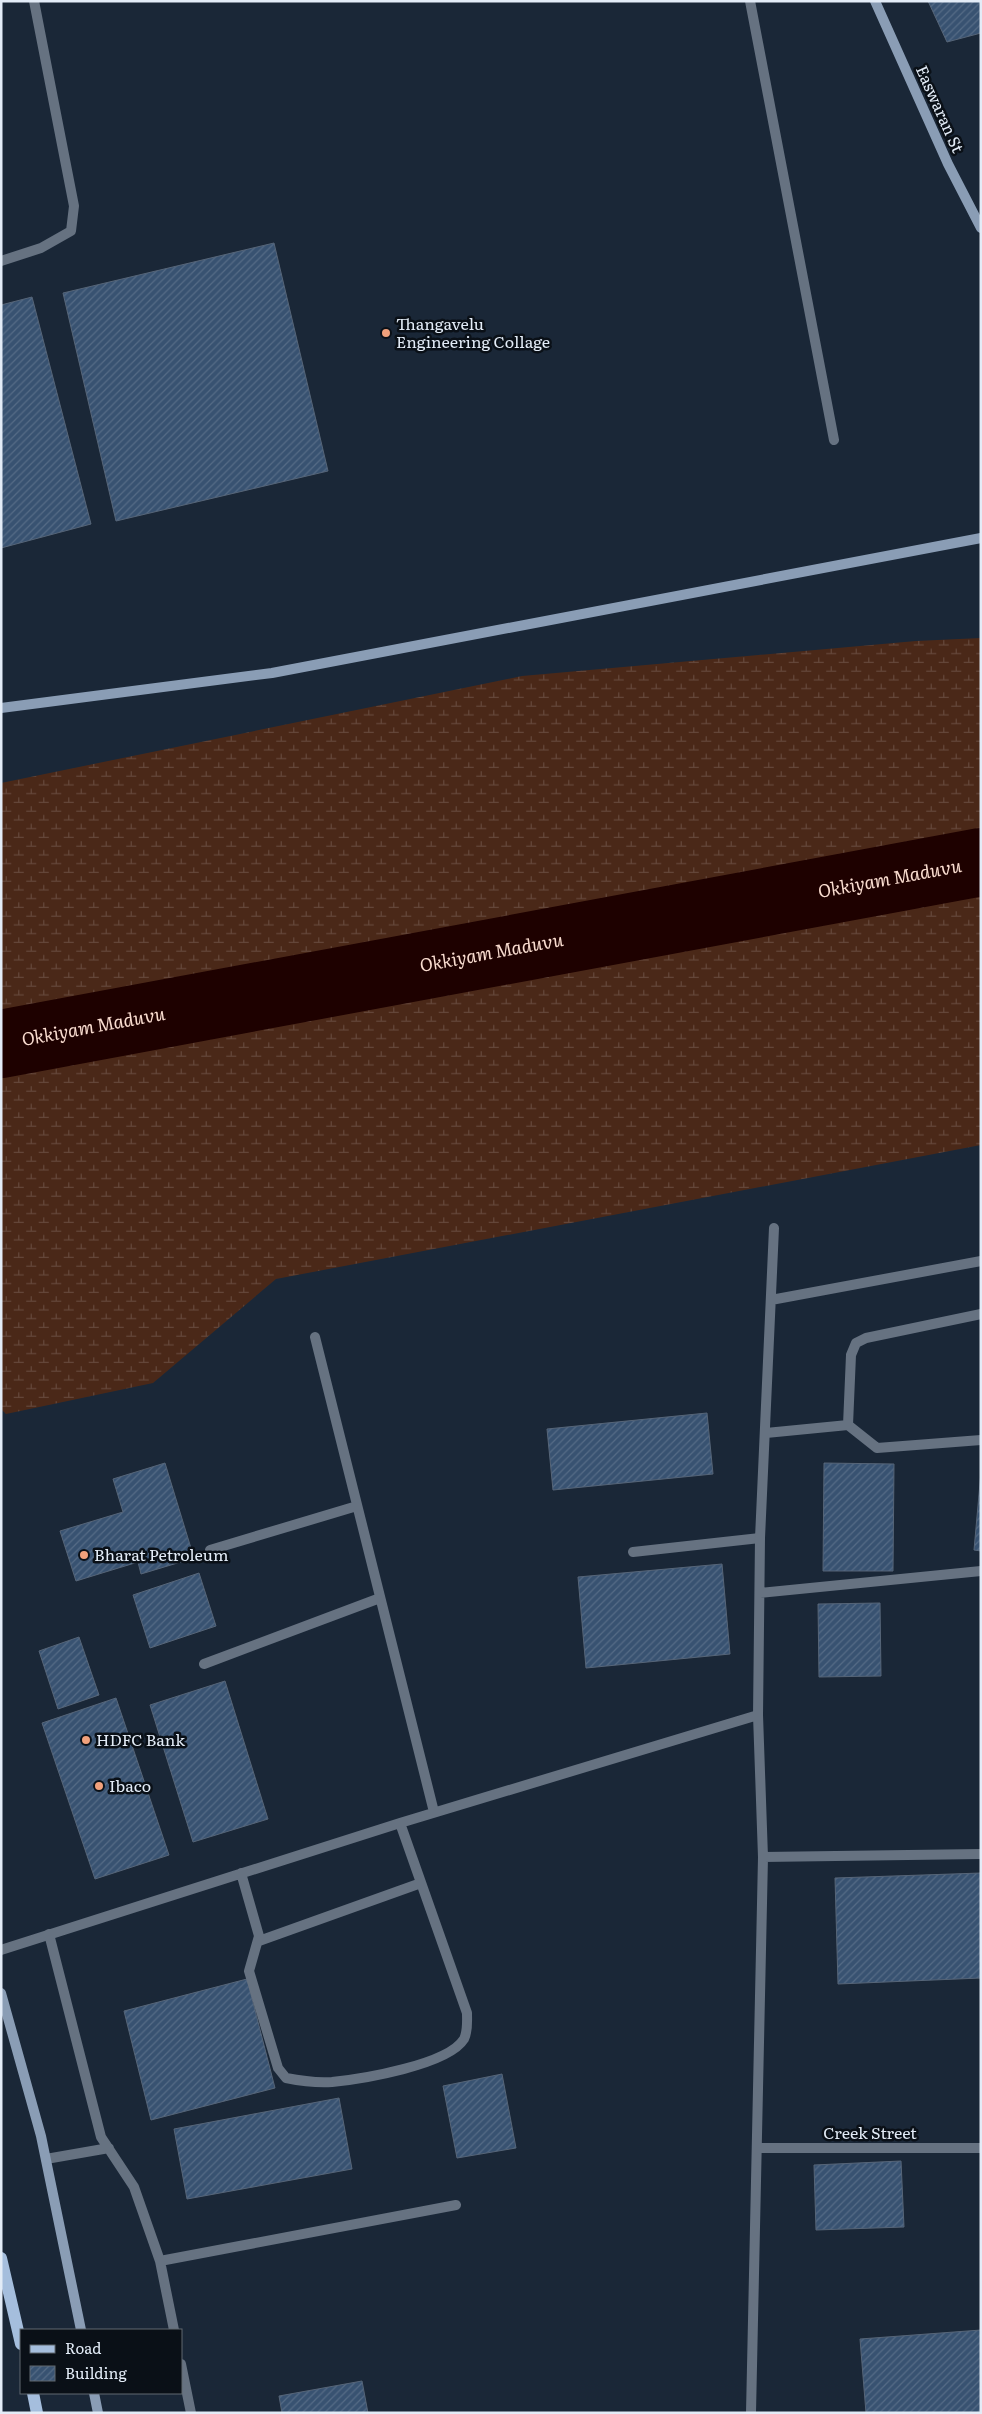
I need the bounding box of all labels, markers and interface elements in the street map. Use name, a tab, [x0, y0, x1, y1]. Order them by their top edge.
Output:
street label: Easwaran St	[911, 61, 971, 157]
place label: Thangavelu Engineering Collage	[396, 311, 550, 353]
marker: Thangavelu Engineering Collage	[380, 327, 392, 339]
water label: Okkiyam Maduvu	[815, 851, 964, 904]
water label: Okkiyam Maduvu	[417, 925, 566, 978]
water label: Okkiyam Maduvu	[19, 999, 168, 1052]
place label: Bharat Petroleum	[94, 1542, 229, 1566]
marker: Bharat Petroleum	[78, 1549, 90, 1561]
place label: HDFC Bank	[96, 1727, 185, 1751]
marker: HDFC Bank	[80, 1734, 92, 1746]
place label: Ibaco	[109, 1773, 151, 1797]
marker: Ibaco	[93, 1780, 105, 1792]
street label: Creek Street	[823, 2120, 917, 2144]
legend	[20, 2329, 182, 2394]
text: Road	[65, 2336, 101, 2359]
text: Building	[65, 2361, 127, 2384]

